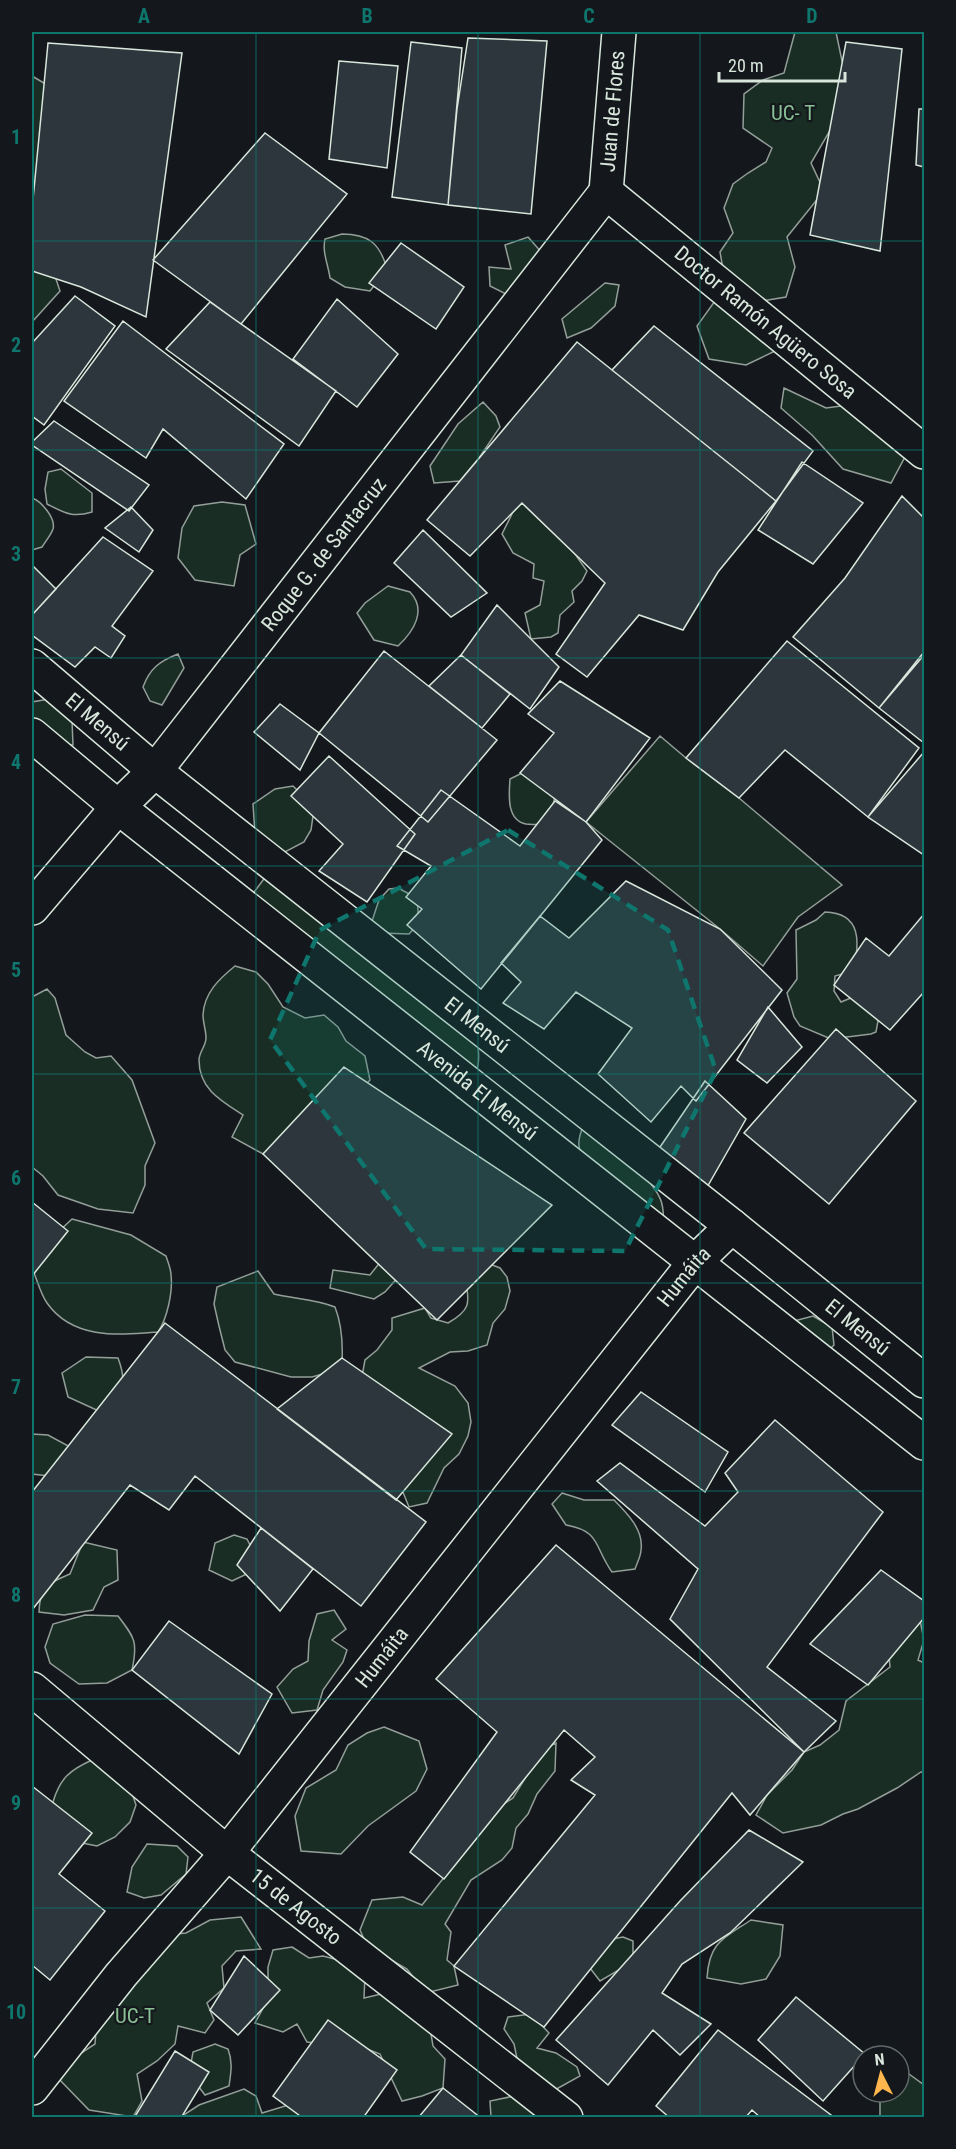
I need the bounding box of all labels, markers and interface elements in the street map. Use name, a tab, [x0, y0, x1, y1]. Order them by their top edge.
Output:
text: A	[138, 4, 150, 28]
text: B	[361, 4, 373, 28]
text: C	[583, 4, 595, 28]
text: D	[806, 4, 818, 28]
scale bar	[719, 45, 845, 83]
street label: Juan de Flores	[596, 50, 629, 173]
text: 20 m	[728, 55, 763, 76]
park label: UC- T	[771, 101, 815, 125]
text: 1	[11, 125, 21, 149]
street label: Doctor Ramón Agüero Sosa	[670, 241, 861, 404]
text: 2	[11, 333, 21, 357]
street label: Roque G. de Santacruz	[257, 473, 391, 636]
text: 3	[11, 542, 21, 566]
street label: El Mensú	[61, 688, 134, 756]
text: 4	[11, 750, 21, 774]
text: 5	[11, 958, 21, 982]
street label: El Mensú	[440, 992, 514, 1058]
street label: Avenida El Mensú	[413, 1036, 542, 1145]
text: 6	[11, 1166, 21, 1190]
street label: Humáita	[652, 1242, 715, 1311]
street label: El Mensú	[821, 1294, 895, 1361]
text: 7	[11, 1375, 21, 1399]
text: 8	[11, 1583, 21, 1607]
street label: Humáita	[351, 1622, 413, 1692]
text: 9	[11, 1791, 21, 1815]
street label: 15 de Agosto	[245, 1863, 346, 1950]
text: 10	[6, 2000, 26, 2024]
park label: UC-T	[115, 2004, 155, 2028]
north arrow	[851, 2044, 911, 2104]
text: N	[874, 2050, 885, 2070]

